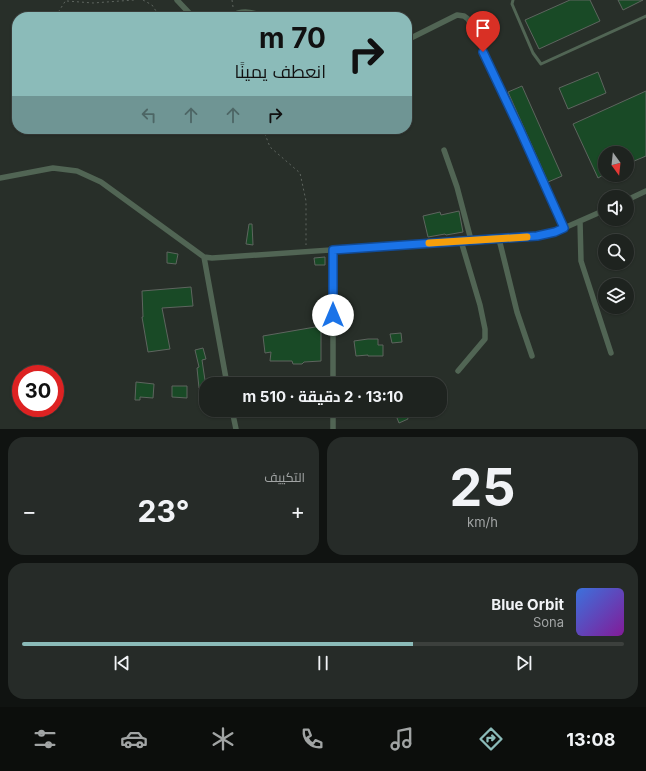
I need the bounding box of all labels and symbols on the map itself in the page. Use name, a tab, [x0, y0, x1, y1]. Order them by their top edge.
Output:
pin	[466, 11, 500, 52]
north arrow	[598, 146, 634, 182]
position arrow	[312, 294, 354, 336]
speed limit sign: 30	[12, 365, 64, 417]

